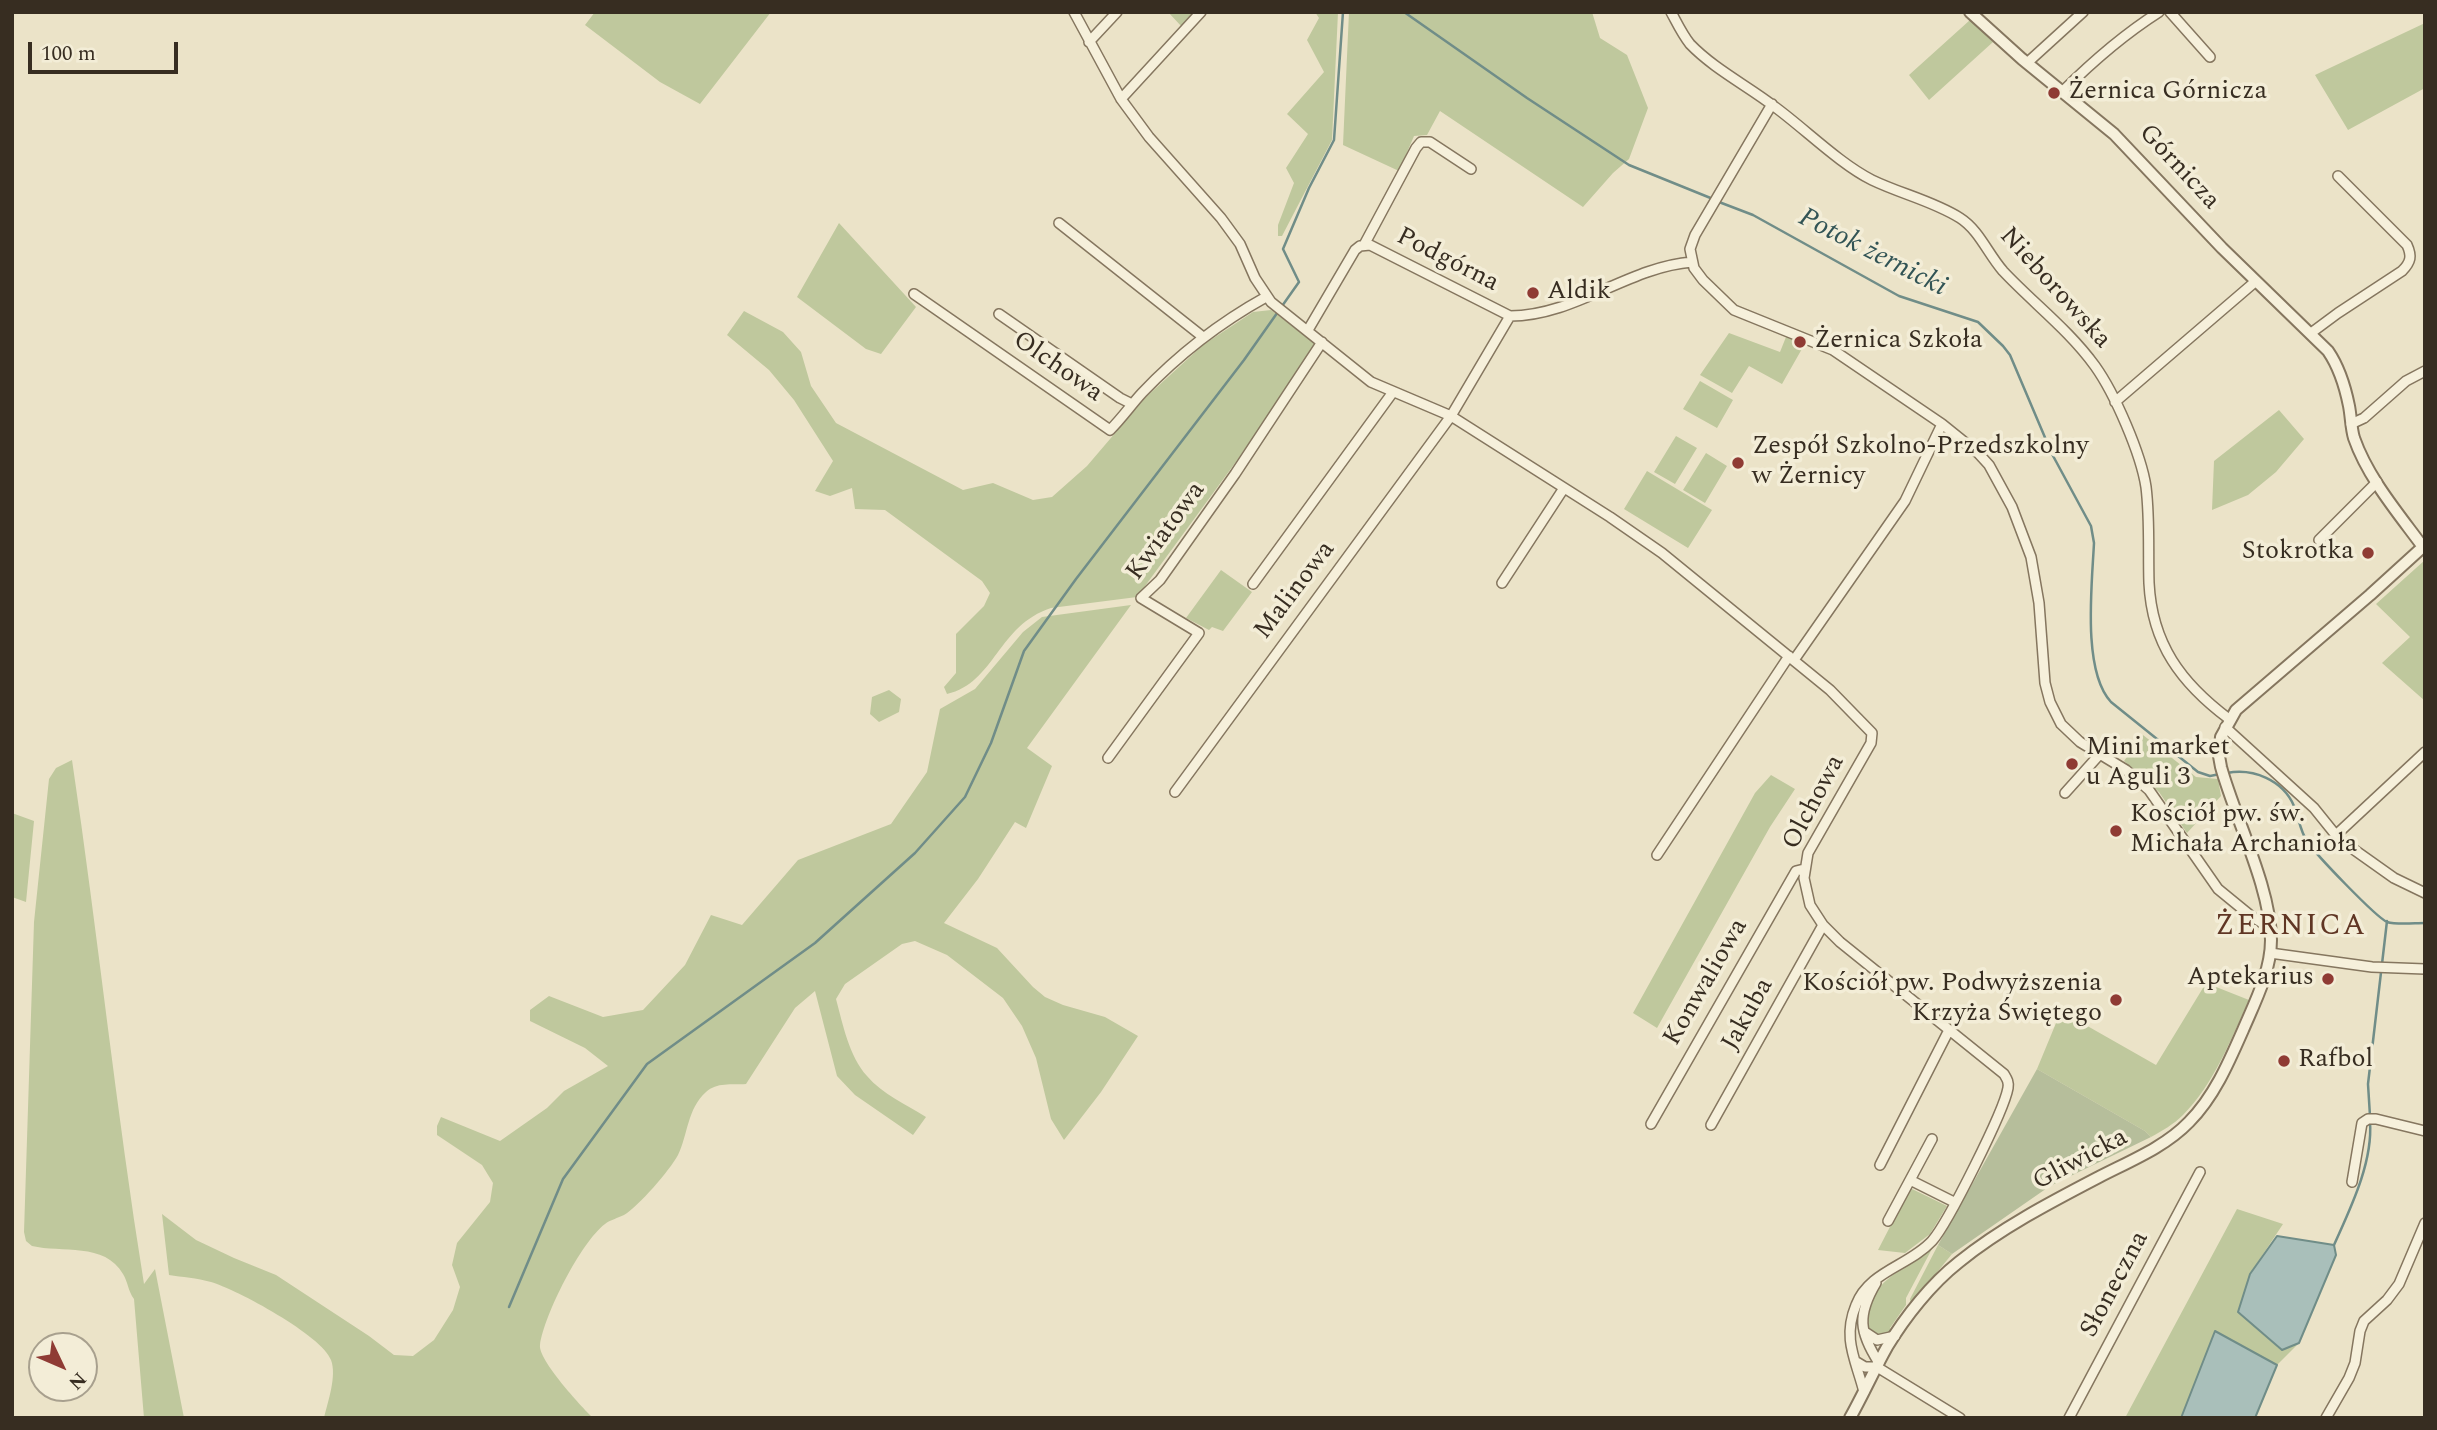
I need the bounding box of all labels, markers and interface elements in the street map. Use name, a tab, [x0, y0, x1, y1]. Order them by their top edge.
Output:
scale bar	[32, 28, 182, 72]
text: 100 m	[41, 38, 96, 70]
place label: Żernica Górnicza	[2068, 77, 2267, 109]
marker: Żernica Górnicza	[2046, 85, 2062, 101]
street label: Górnicza	[2131, 119, 2225, 217]
water label: Potok żernicki	[1792, 202, 1952, 306]
street label: Podgórna	[1391, 222, 1503, 300]
street label: Nieborowska	[1991, 222, 2117, 356]
place label: Aldik	[1547, 277, 1611, 309]
marker: Aldik	[1525, 285, 1541, 301]
street label: Olchowa	[1006, 326, 1108, 410]
place label: Żernica Szkoła	[1814, 326, 1983, 358]
marker: Żernica Szkoła	[1792, 334, 1808, 350]
place label: Zespół Szkolno-Przedszkolny w Żernicy	[1752, 432, 2089, 494]
marker: Zespół Szkolno-Przedszkolny w Żernicy	[1730, 455, 1746, 471]
street label: Kwiatowa	[1121, 477, 1213, 587]
street label: Malinowa	[1249, 536, 1343, 646]
place label: Stokrotka	[2242, 537, 2354, 569]
marker: Stokrotka	[2360, 545, 2376, 561]
place label: Mini market u Aguli 3	[2086, 733, 2230, 794]
street label: Olchowa	[1777, 750, 1853, 856]
marker: Mini market u Aguli 3	[2064, 756, 2080, 772]
place label: Kościół pw. św. Michała Archanioła	[2130, 800, 2357, 862]
marker: Kościół pw. św. Michała Archanioła	[2108, 823, 2124, 839]
district label: ŻERNICA	[2216, 910, 2366, 946]
street label: Konwaliowa	[1658, 914, 1756, 1052]
place label: Aptekarius	[2187, 963, 2314, 995]
place label: Kościół pw. Podwyższenia Krzyża Świętego	[1802, 969, 2102, 1030]
marker: Aptekarius	[2320, 971, 2336, 987]
street label: Jakuba	[1716, 973, 1782, 1057]
marker: Kościół pw. Podwyższenia Krzyża Świętego	[2108, 992, 2124, 1008]
place label: Rafbol	[2298, 1045, 2373, 1077]
marker: Rafbol	[2276, 1053, 2292, 1069]
street label: Gliwicka	[2028, 1123, 2134, 1199]
street label: Słoneczna	[2075, 1227, 2157, 1343]
north arrow	[28, 1332, 98, 1402]
text: N	[61, 1365, 93, 1396]

